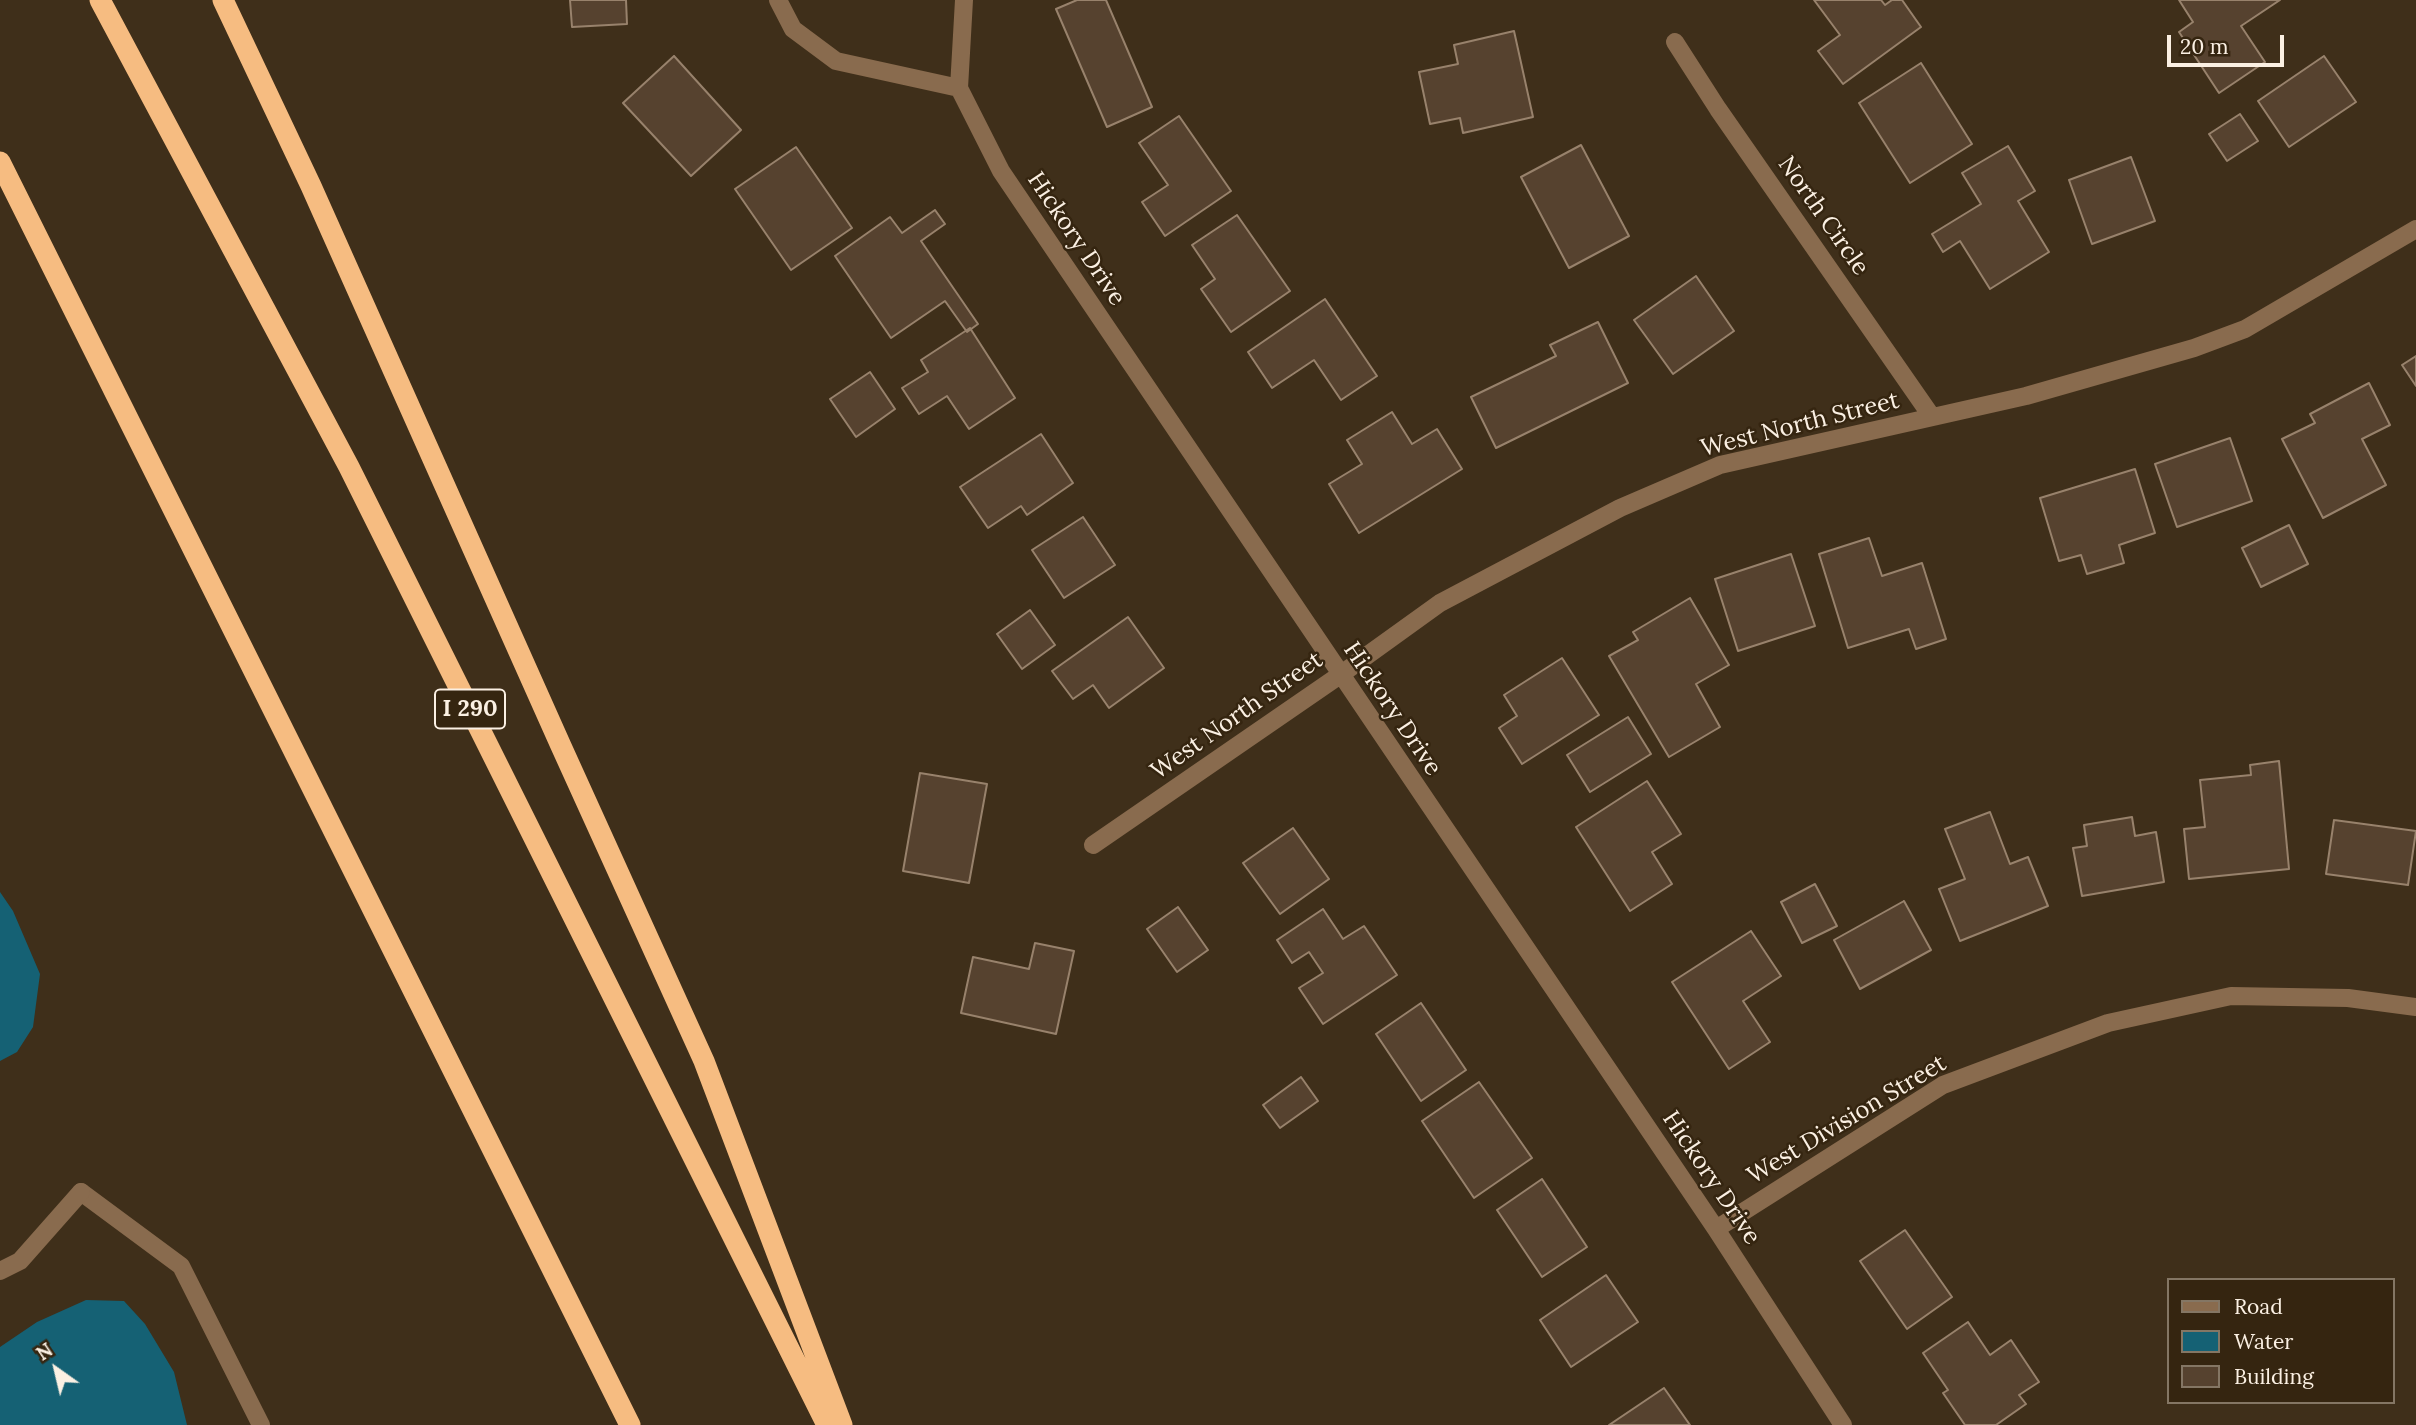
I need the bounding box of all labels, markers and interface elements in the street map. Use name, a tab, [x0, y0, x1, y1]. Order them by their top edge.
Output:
scale bar	[2171, 21, 2288, 65]
text: 20 m	[2180, 33, 2229, 60]
street label: North Circle	[1771, 151, 1875, 281]
street label: Hickory Drive	[1021, 167, 1131, 311]
street label: West North Street	[1698, 386, 1902, 464]
street label: Hickory Drive	[1337, 637, 1447, 781]
street label: West North Street	[1145, 646, 1329, 786]
road number: I 290	[435, 690, 505, 729]
street label: West Division Street	[1742, 1049, 1952, 1191]
street label: Hickory Drive	[1656, 1106, 1766, 1250]
legend	[2168, 1278, 2395, 1404]
text: Road	[2234, 1293, 2283, 1320]
text: Water	[2234, 1328, 2293, 1355]
north arrow	[21, 1334, 91, 1404]
text: N	[31, 1338, 57, 1366]
text: Building	[2234, 1363, 2314, 1390]

